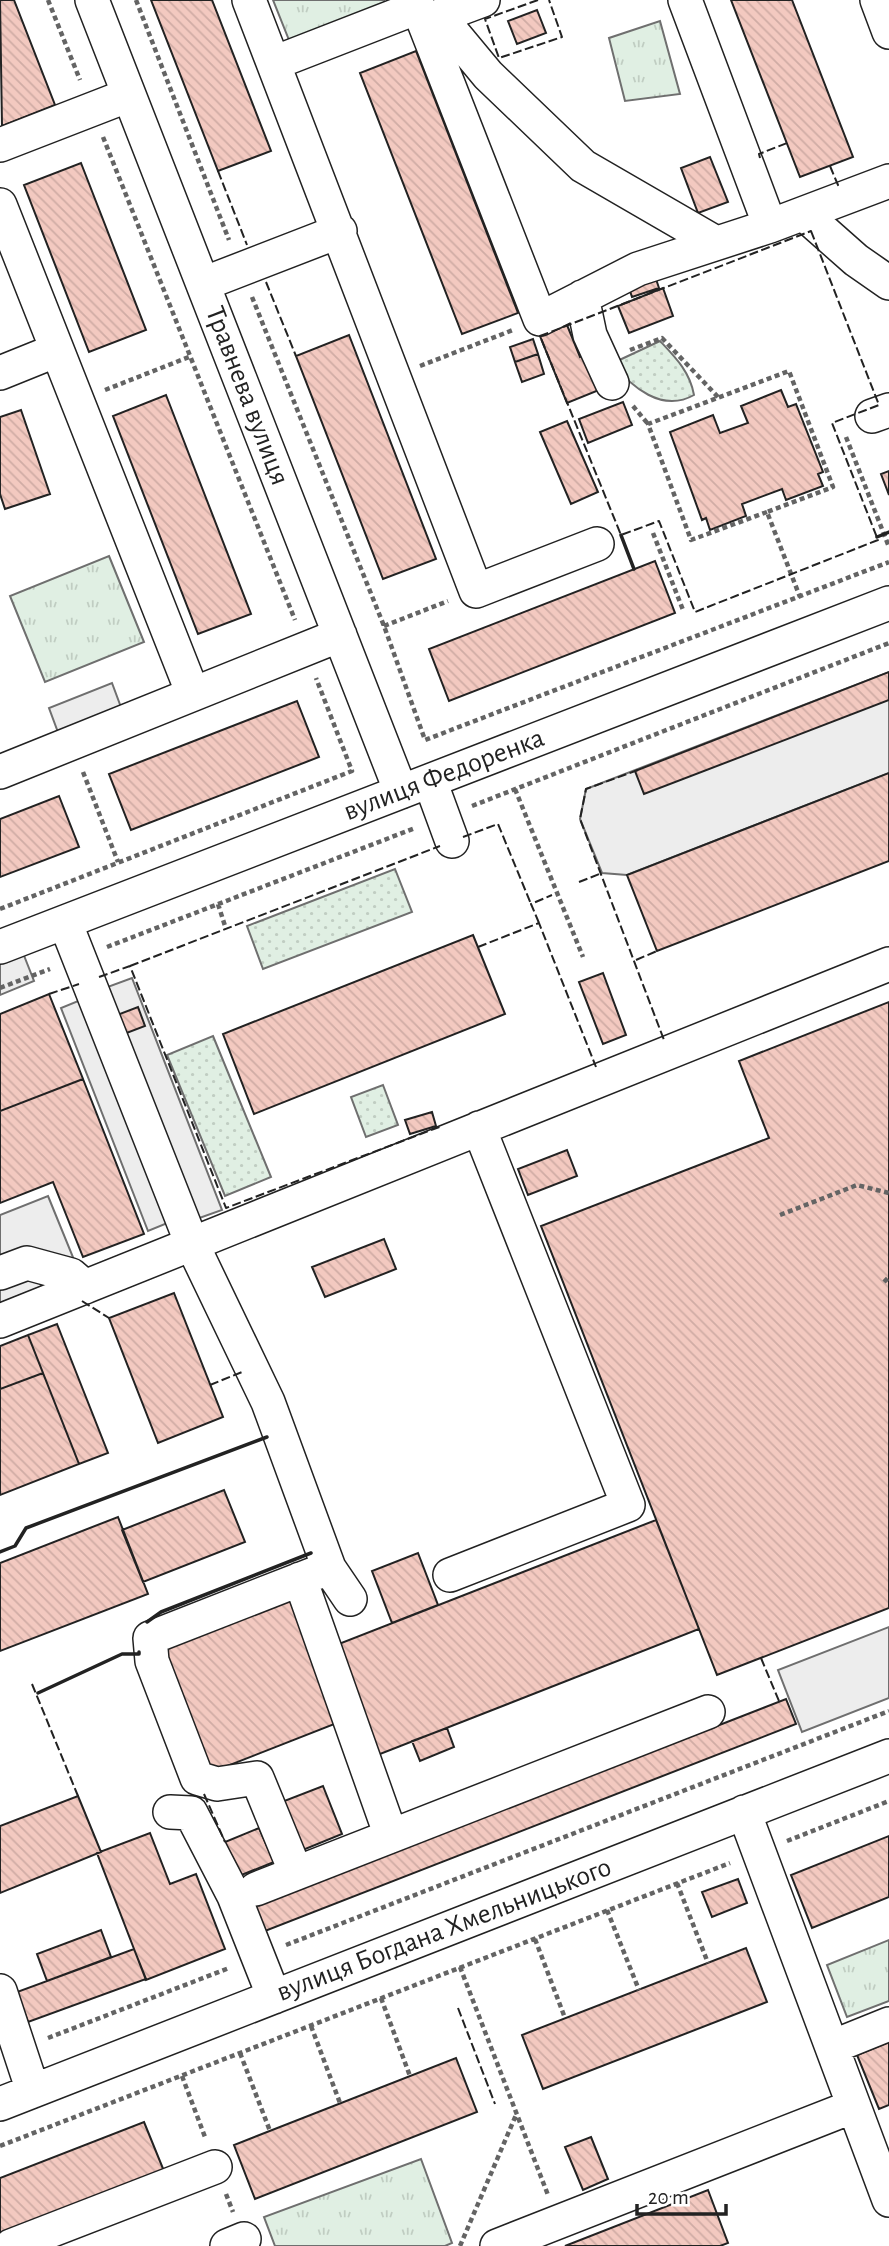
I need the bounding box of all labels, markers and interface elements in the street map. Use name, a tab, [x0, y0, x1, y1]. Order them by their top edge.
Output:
street label: Травнева вулиця	[200, 303, 294, 489]
street label: вулиця Федоренка	[340, 724, 548, 826]
street label: вулиця Богдана Хмельницького	[273, 1853, 615, 2007]
scale bar	[637, 2172, 726, 2216]
text: 20 m	[648, 2187, 689, 2208]

